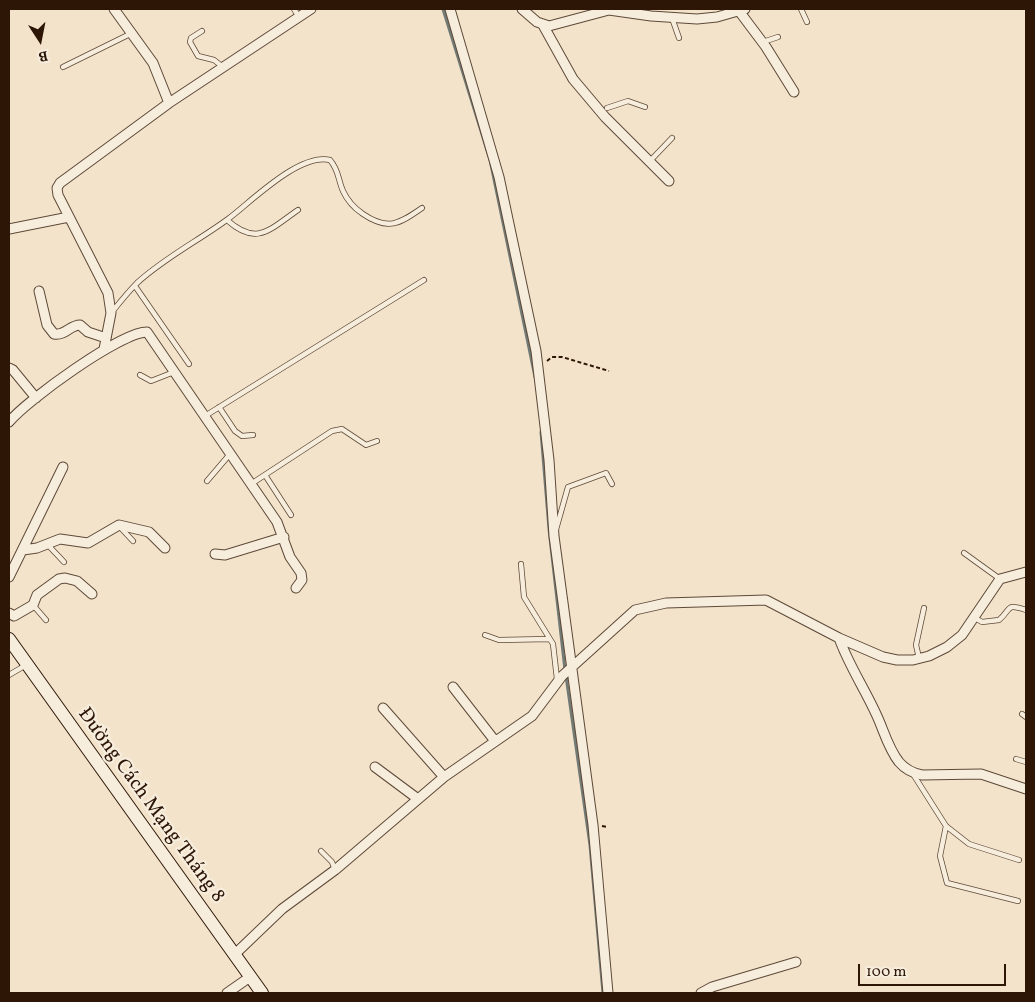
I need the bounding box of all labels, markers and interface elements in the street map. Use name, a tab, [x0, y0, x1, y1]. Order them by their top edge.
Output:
north arrow	[15, 15, 65, 65]
text: B	[37, 45, 49, 65]
street label: Đường Cách Mạng Tháng 8	[71, 704, 229, 908]
scale bar	[860, 954, 1008, 986]
text: 100 m	[866, 962, 906, 983]

